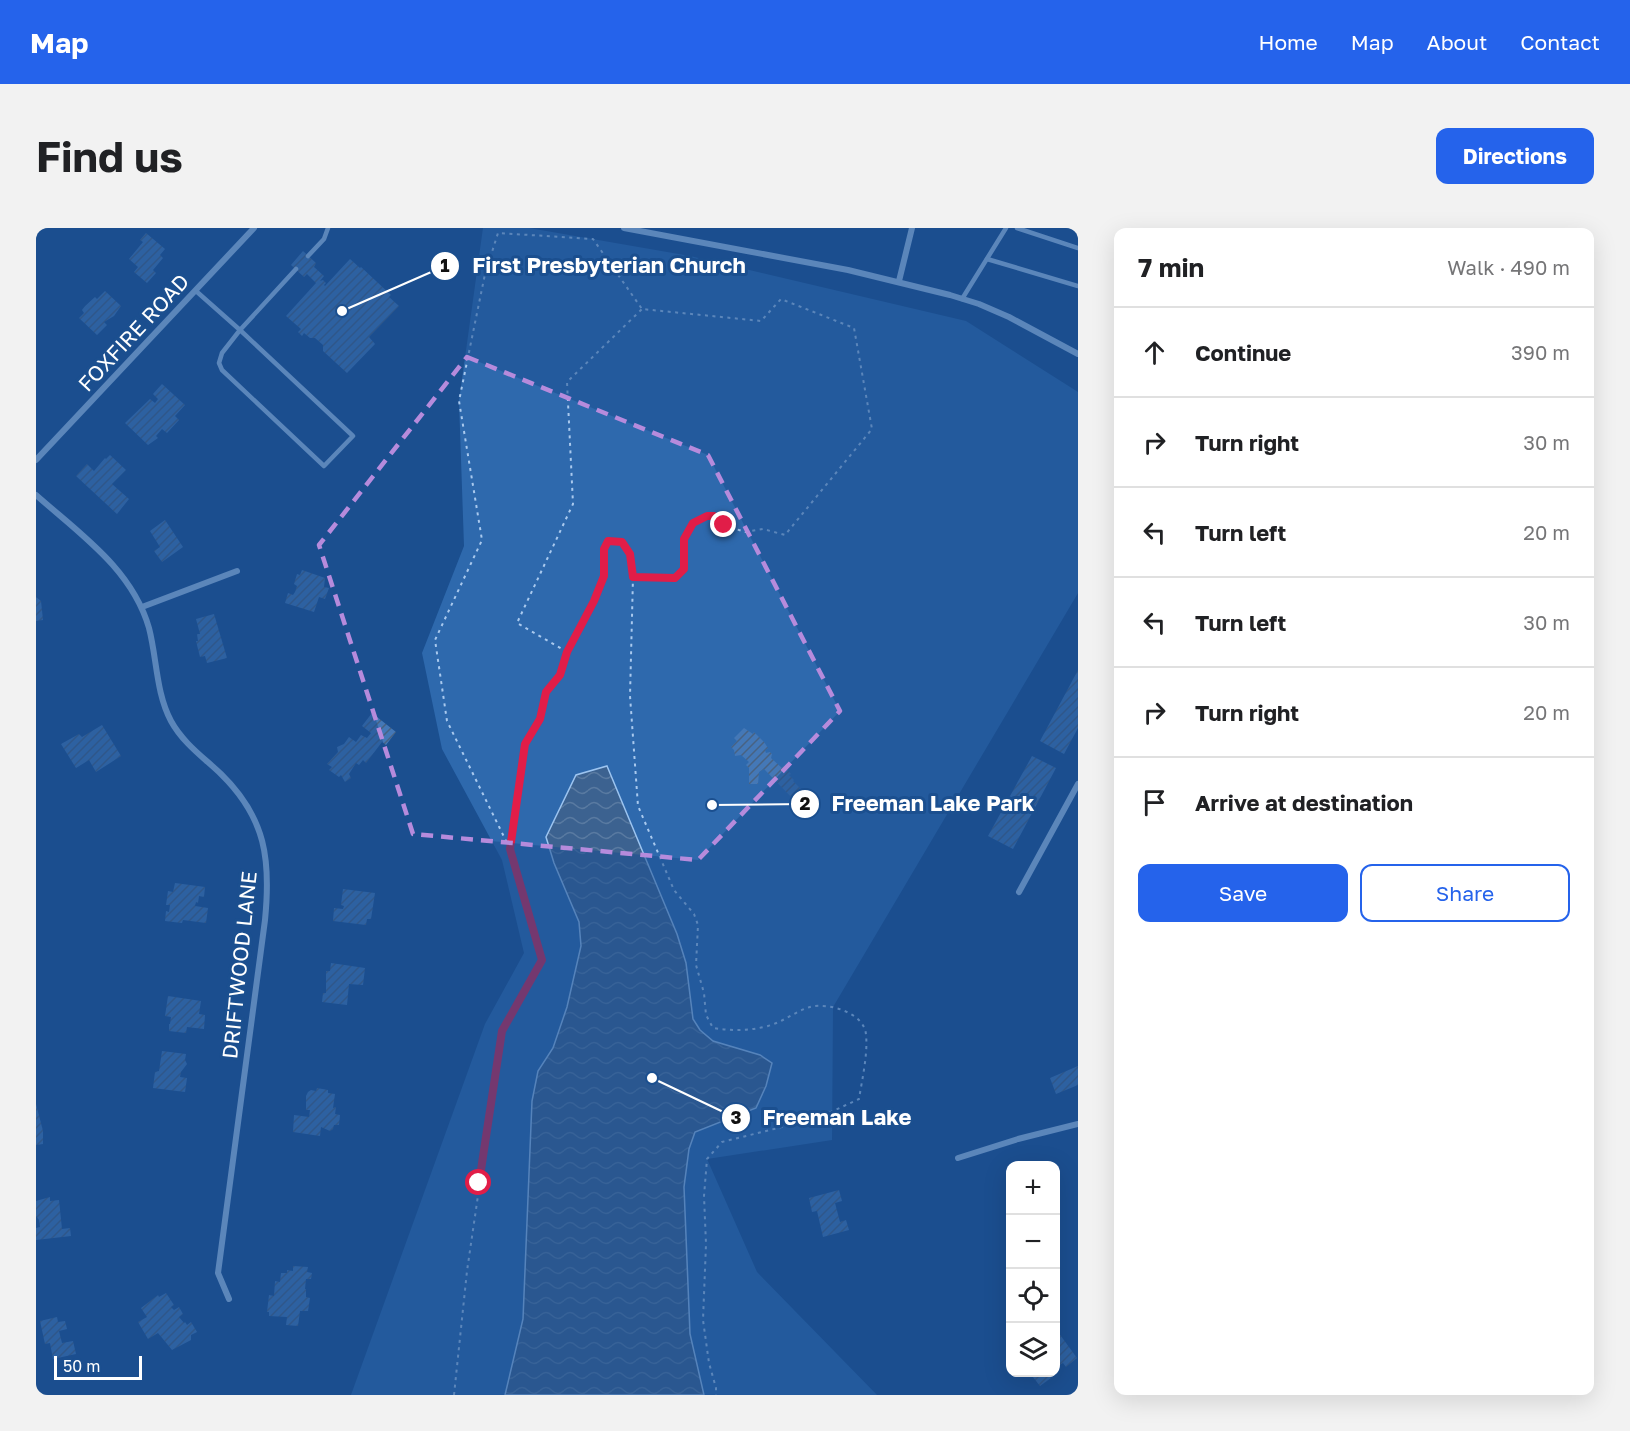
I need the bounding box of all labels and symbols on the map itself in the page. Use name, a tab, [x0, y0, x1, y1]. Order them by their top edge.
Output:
callout: First Presbyterian Church	[430, 246, 758, 286]
text: First Presbyterian Church	[472, 251, 746, 278]
text: 1	[440, 254, 450, 276]
street label: FOXFIRE ROAD	[72, 268, 194, 396]
route end	[710, 511, 736, 537]
callout: Freeman Lake Park	[790, 784, 1046, 824]
text: Freeman Lake Park	[832, 789, 1035, 816]
text: 2	[800, 792, 811, 814]
street label: DRIFTWOOD LANE	[216, 870, 262, 1060]
callout: Freeman Lake	[721, 1098, 924, 1138]
text: Freeman Lake	[763, 1103, 911, 1130]
text: 3	[731, 1106, 742, 1128]
route start	[465, 1169, 491, 1195]
scale bar	[54, 1353, 142, 1380]

